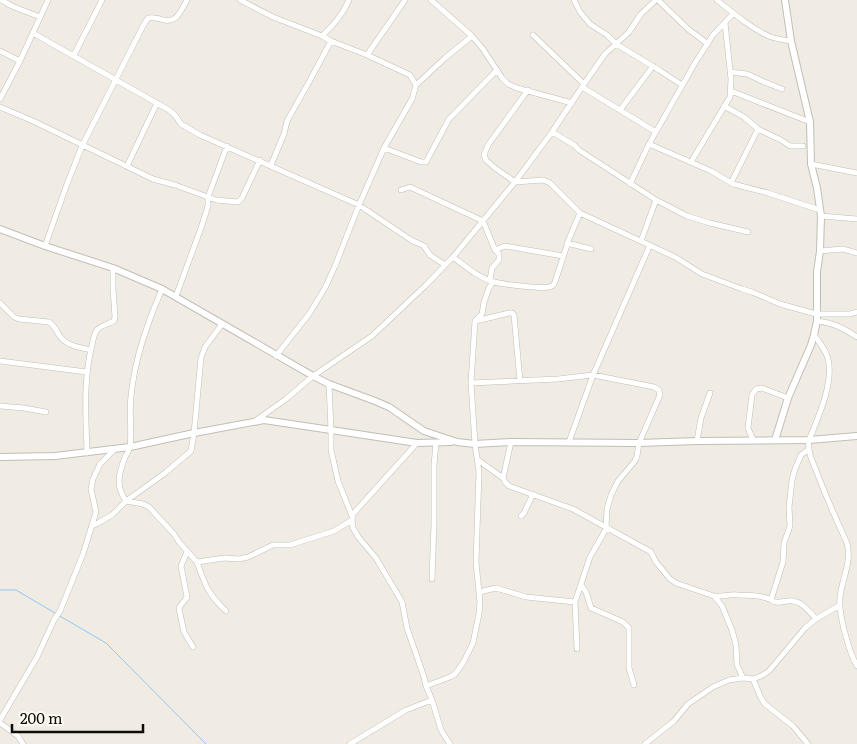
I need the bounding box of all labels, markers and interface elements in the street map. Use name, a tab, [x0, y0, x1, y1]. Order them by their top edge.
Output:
scale bar	[12, 702, 144, 734]
text: 200 m	[20, 706, 63, 729]

